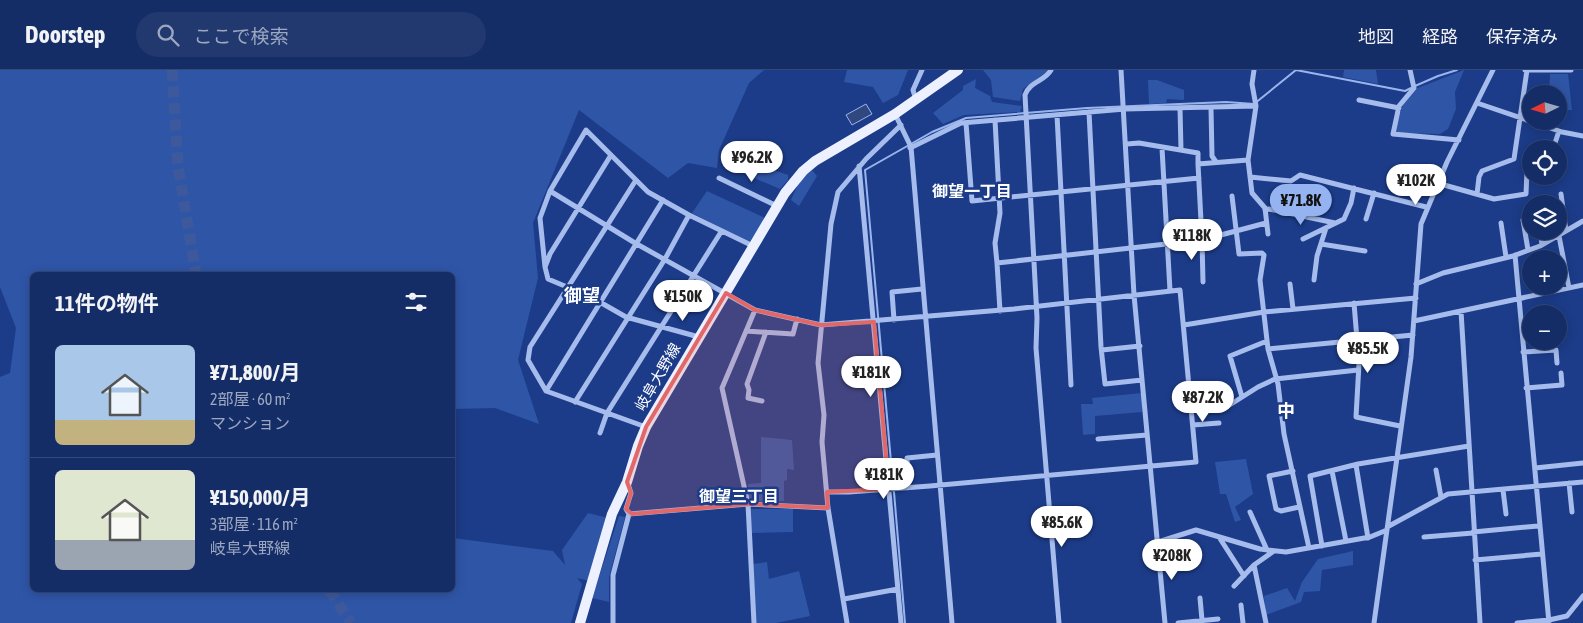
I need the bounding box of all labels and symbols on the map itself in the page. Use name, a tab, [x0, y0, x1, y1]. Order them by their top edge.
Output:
north arrow	[1522, 85, 1568, 130]
pin: ¥96.2K	[711, 140, 793, 183]
pin: ¥102K	[1381, 164, 1451, 206]
district label: 御望一丁目	[932, 182, 1012, 200]
pin: ¥71.8K	[1260, 184, 1342, 226]
pin: ¥118K	[1157, 218, 1227, 261]
pin: ¥150K	[648, 280, 718, 322]
district label: 御望	[563, 285, 600, 306]
pin: ¥85.5K	[1327, 332, 1409, 374]
street label: 岐阜大野線	[631, 340, 684, 413]
pin: ¥181K	[836, 356, 906, 398]
pin: ¥87.2K	[1162, 380, 1244, 423]
district label: 中	[1277, 400, 1295, 421]
pin: ¥181K	[849, 458, 919, 500]
district label: 御望三丁目	[699, 487, 779, 505]
pin: ¥85.6K	[1021, 506, 1103, 548]
pin: ¥208K	[1137, 538, 1207, 581]

